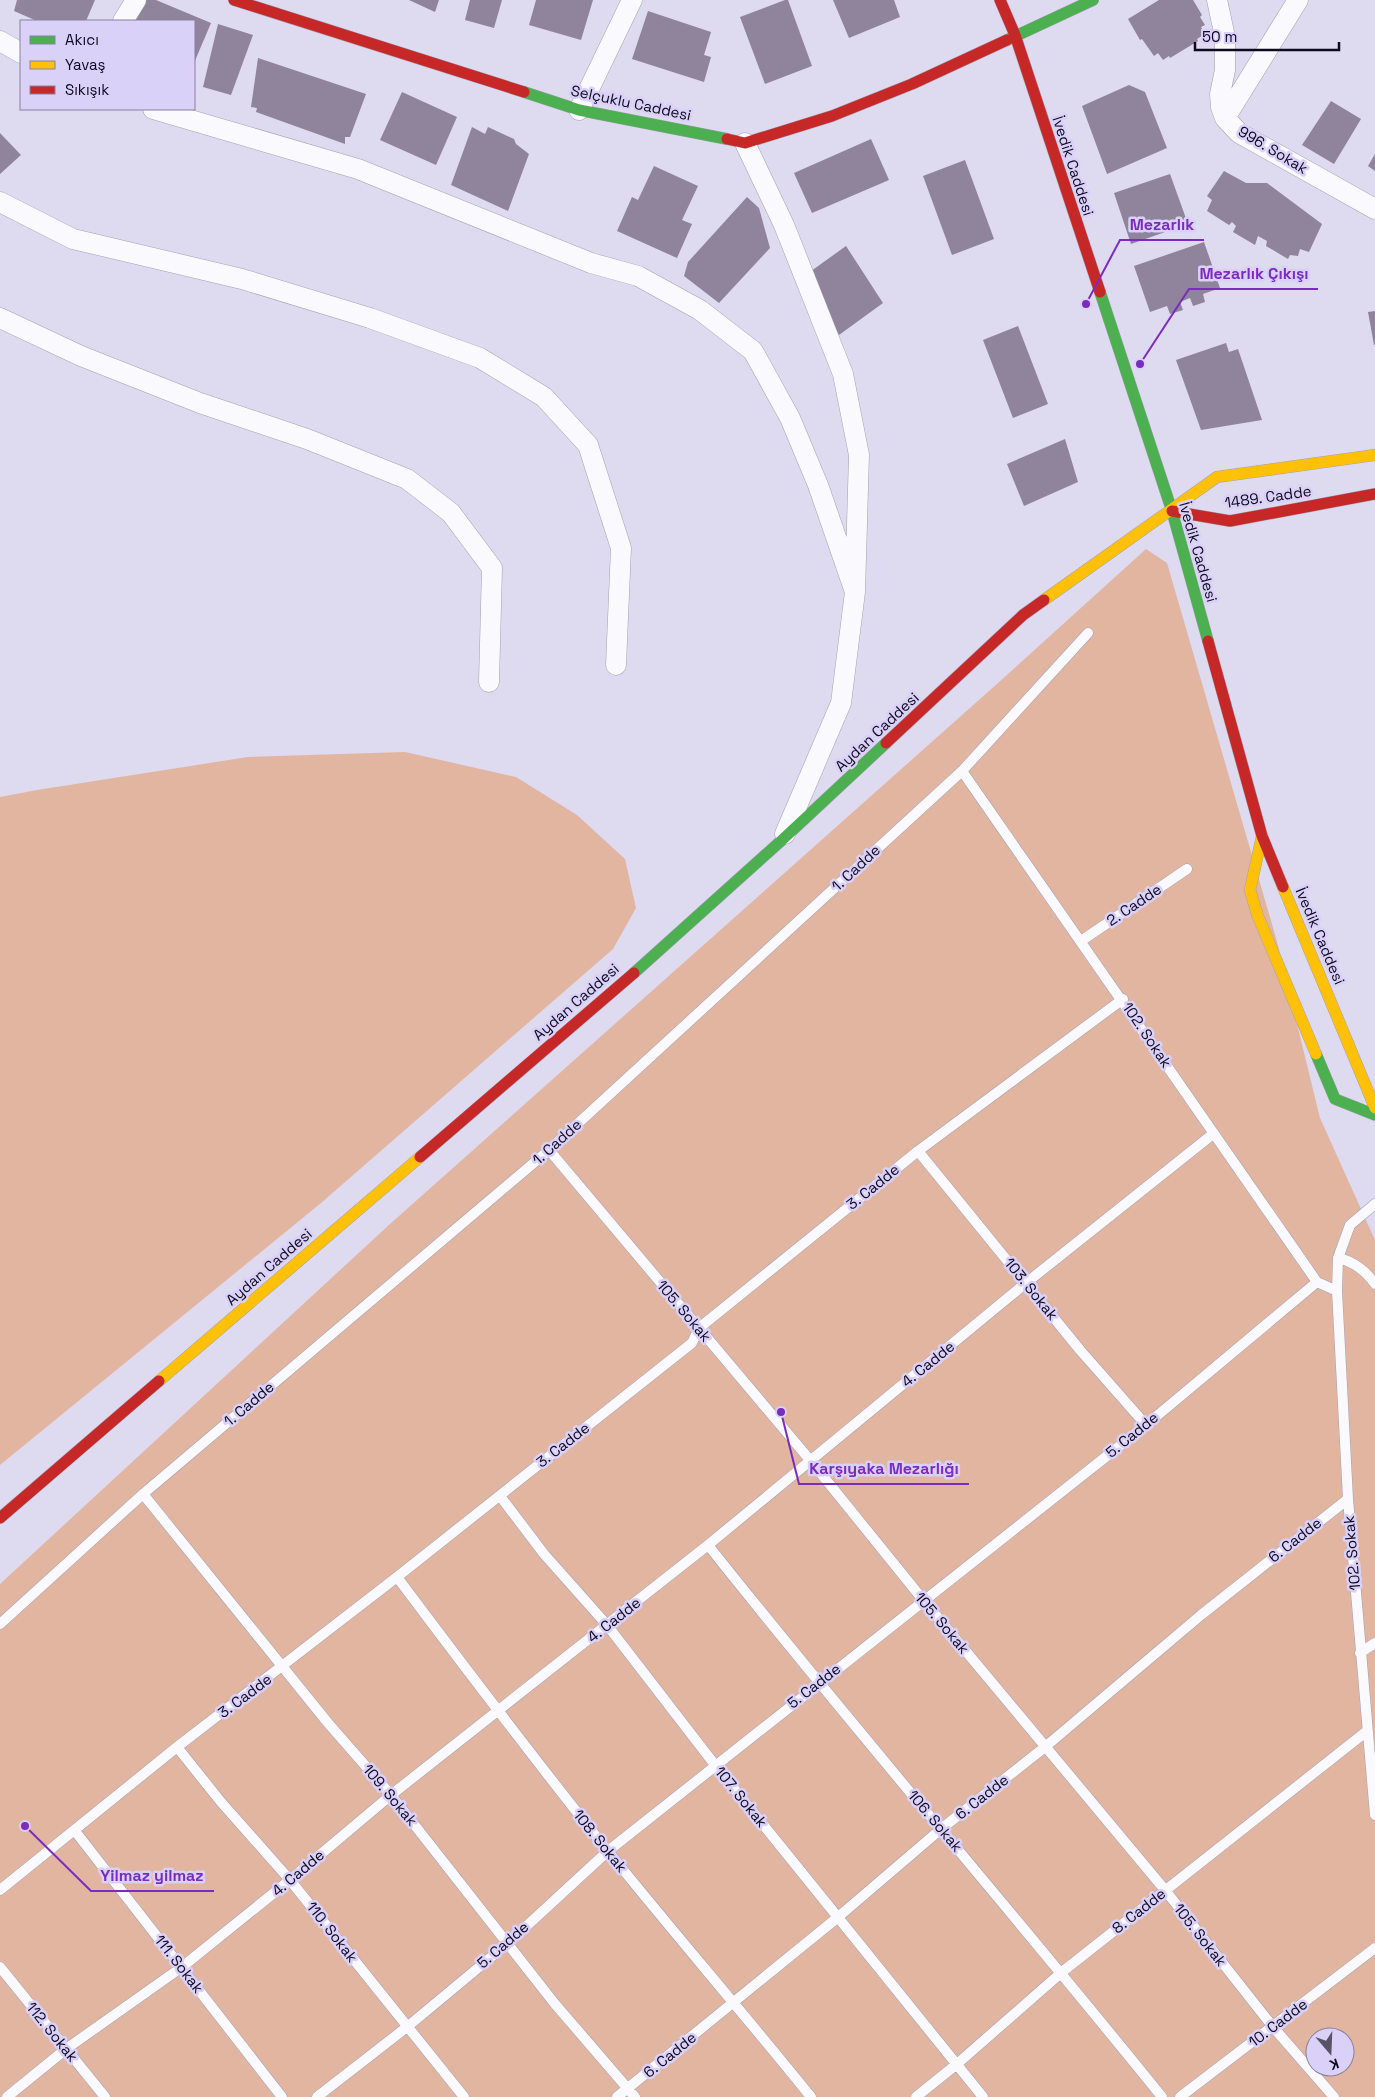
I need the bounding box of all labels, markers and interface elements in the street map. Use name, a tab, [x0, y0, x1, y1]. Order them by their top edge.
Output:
legend	[20, 20, 195, 110]
scale bar	[1195, 20, 1339, 52]
text: 50 m	[1202, 27, 1237, 46]
text: Akıcı	[65, 30, 99, 49]
text: Yavaş	[65, 55, 106, 74]
text: Sıkışık	[65, 80, 109, 99]
street label: Selçuklu Caddesi	[569, 80, 693, 125]
street label: İvedik Caddesi	[1048, 114, 1098, 218]
street label: 996. Sokak	[1235, 121, 1311, 178]
callout: Mezarlık	[1120, 209, 1204, 240]
text: Mezarlık	[1130, 214, 1194, 235]
callout: Mezarlık Çıkışı	[1189, 258, 1318, 289]
text: Mezarlık Çıkışı	[1199, 263, 1309, 284]
street label: 1489. Cadde	[1223, 481, 1313, 512]
street label: İvedik Caddesi	[1175, 500, 1222, 604]
street label: Aydan Caddesi	[831, 688, 923, 775]
street label: 1. Cadde	[827, 840, 884, 895]
street label: 2. Cadde	[1103, 879, 1165, 930]
street label: İvedik Caddesi	[1292, 884, 1349, 987]
street label: Aydan Caddesi	[529, 959, 623, 1044]
street label: 102. Sokak	[1119, 998, 1176, 1071]
street label: 1. Cadde	[528, 1115, 585, 1169]
street label: 3. Cadde	[842, 1160, 903, 1214]
street label: Aydan Caddesi	[222, 1224, 316, 1309]
street label: 103. Sokak	[1000, 1254, 1062, 1324]
street label: 105. Sokak	[653, 1276, 716, 1346]
street label: 4. Cadde	[897, 1336, 958, 1391]
street label: 1. Cadde	[220, 1377, 278, 1430]
street label: 5. Cadde	[1101, 1408, 1162, 1462]
street label: 3. Cadde	[532, 1418, 593, 1471]
callout: Karşıyaka Mezarlığı	[799, 1453, 969, 1484]
text: Karşıyaka Mezarlığı	[809, 1458, 959, 1479]
street label: 6. Cadde	[1264, 1513, 1325, 1566]
street label: 102. Sokak	[1339, 1515, 1364, 1591]
street label: 105. Sokak	[911, 1588, 974, 1658]
street label: 4. Cadde	[583, 1593, 644, 1646]
street label: 5. Cadde	[783, 1659, 844, 1712]
street label: 3. Cadde	[214, 1669, 275, 1722]
street label: 109. Sokak	[359, 1760, 422, 1830]
street label: 107. Sokak	[711, 1762, 772, 1831]
street label: 6. Cadde	[951, 1770, 1012, 1823]
street label: 106. Sokak	[904, 1786, 967, 1856]
street label: 108. Sokak	[569, 1805, 632, 1876]
street label: 4. Cadde	[268, 1845, 328, 1900]
callout: Yilmaz yilmaz	[91, 1860, 214, 1891]
text: Yilmaz yilmaz	[100, 1865, 204, 1886]
street label: 8. Cadde	[1108, 1884, 1169, 1937]
street label: 110. Sokak	[303, 1897, 362, 1966]
street label: 105. Sokak	[1170, 1899, 1231, 1970]
street label: 5. Cadde	[473, 1917, 533, 1972]
street label: 111. Sokak	[151, 1931, 208, 1997]
street label: 10. Cadde	[1244, 1994, 1311, 2051]
street label: 112. Sokak	[22, 1998, 82, 2066]
street label: 6. Cadde	[639, 2027, 700, 2082]
north arrow	[1305, 2027, 1355, 2077]
text: K	[1327, 2054, 1341, 2074]

